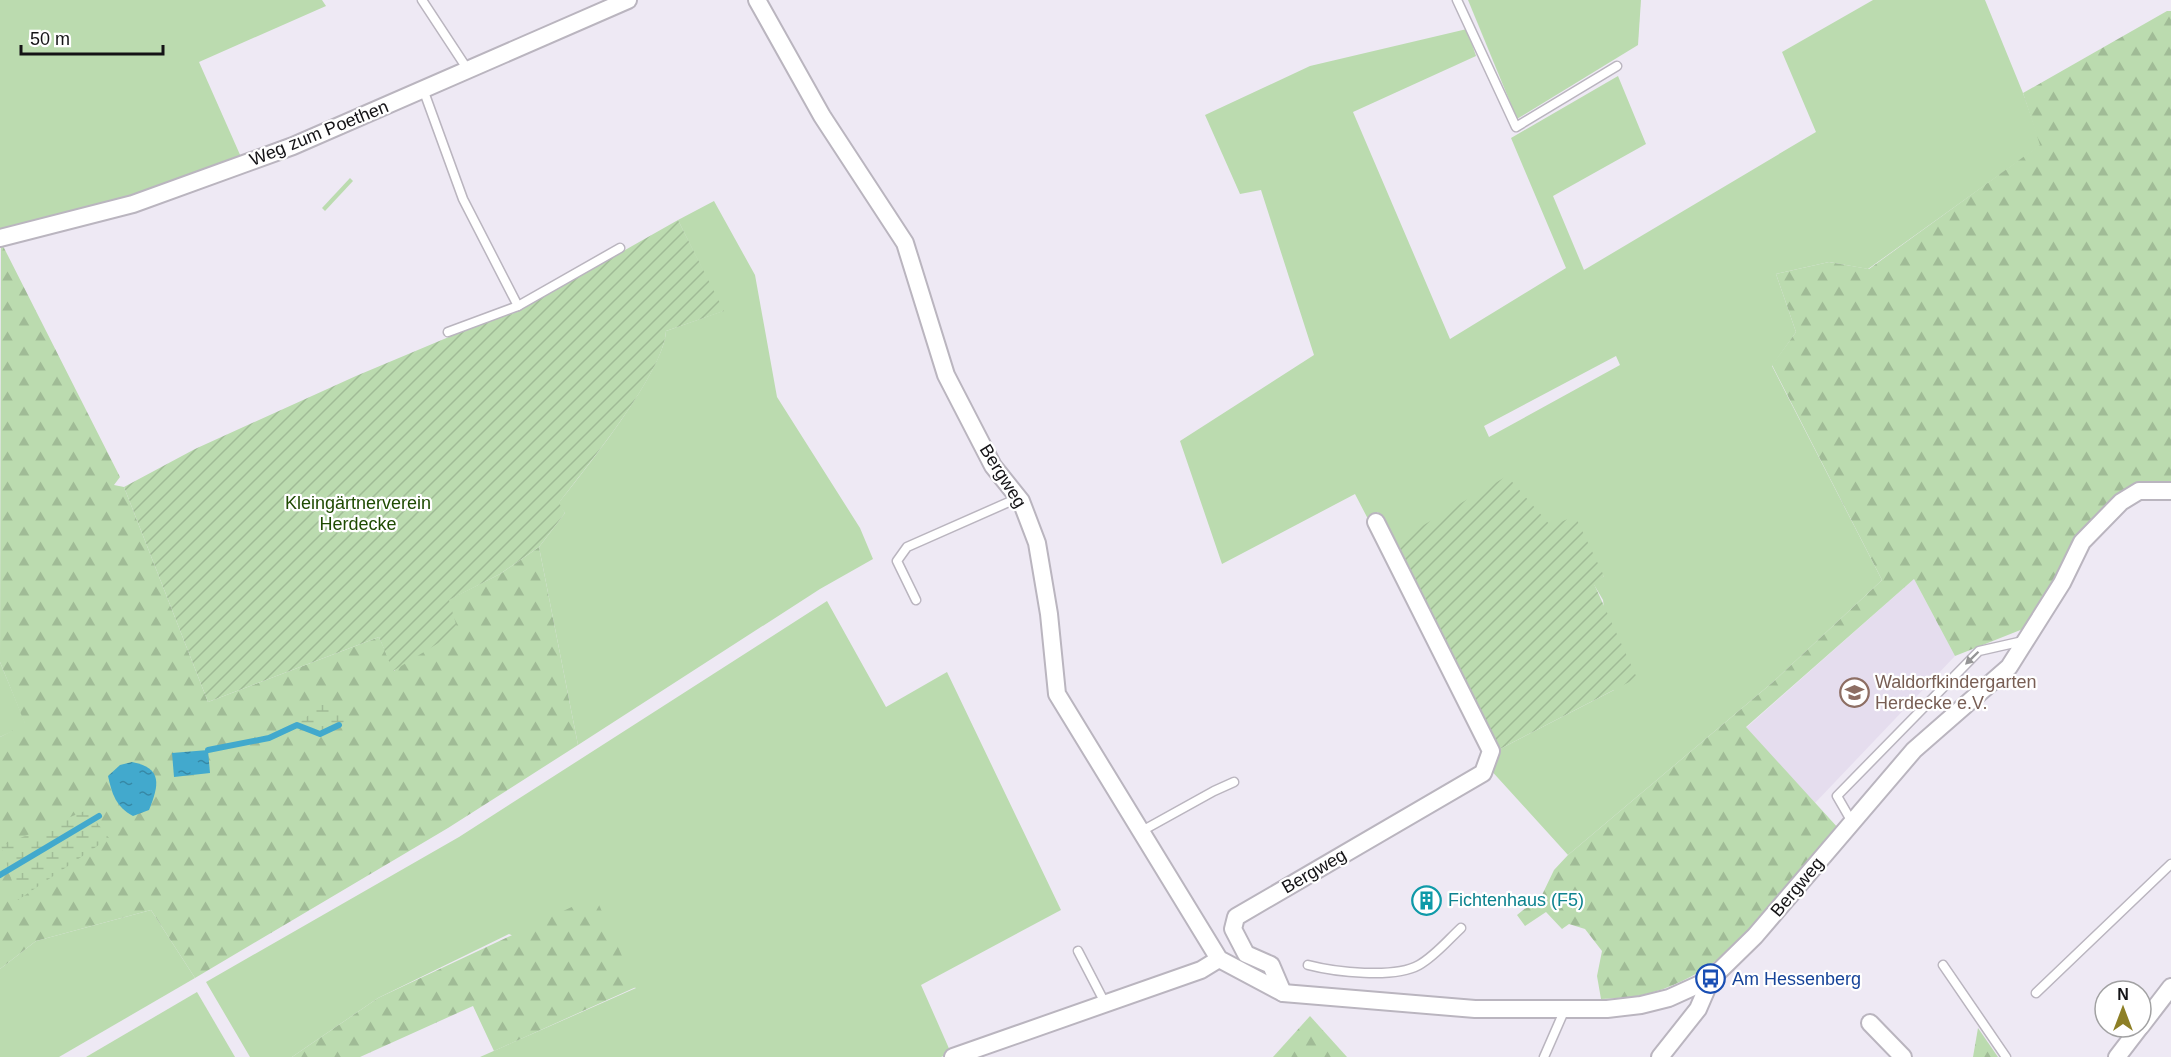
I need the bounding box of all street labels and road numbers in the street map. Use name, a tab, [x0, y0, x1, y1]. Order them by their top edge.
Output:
street label: Weg zum Poethen	[247, 96, 391, 170]
street label: Bergweg	[976, 441, 1030, 511]
street label: Bergweg	[1278, 845, 1350, 897]
street label: Bergweg	[1767, 853, 1827, 921]

